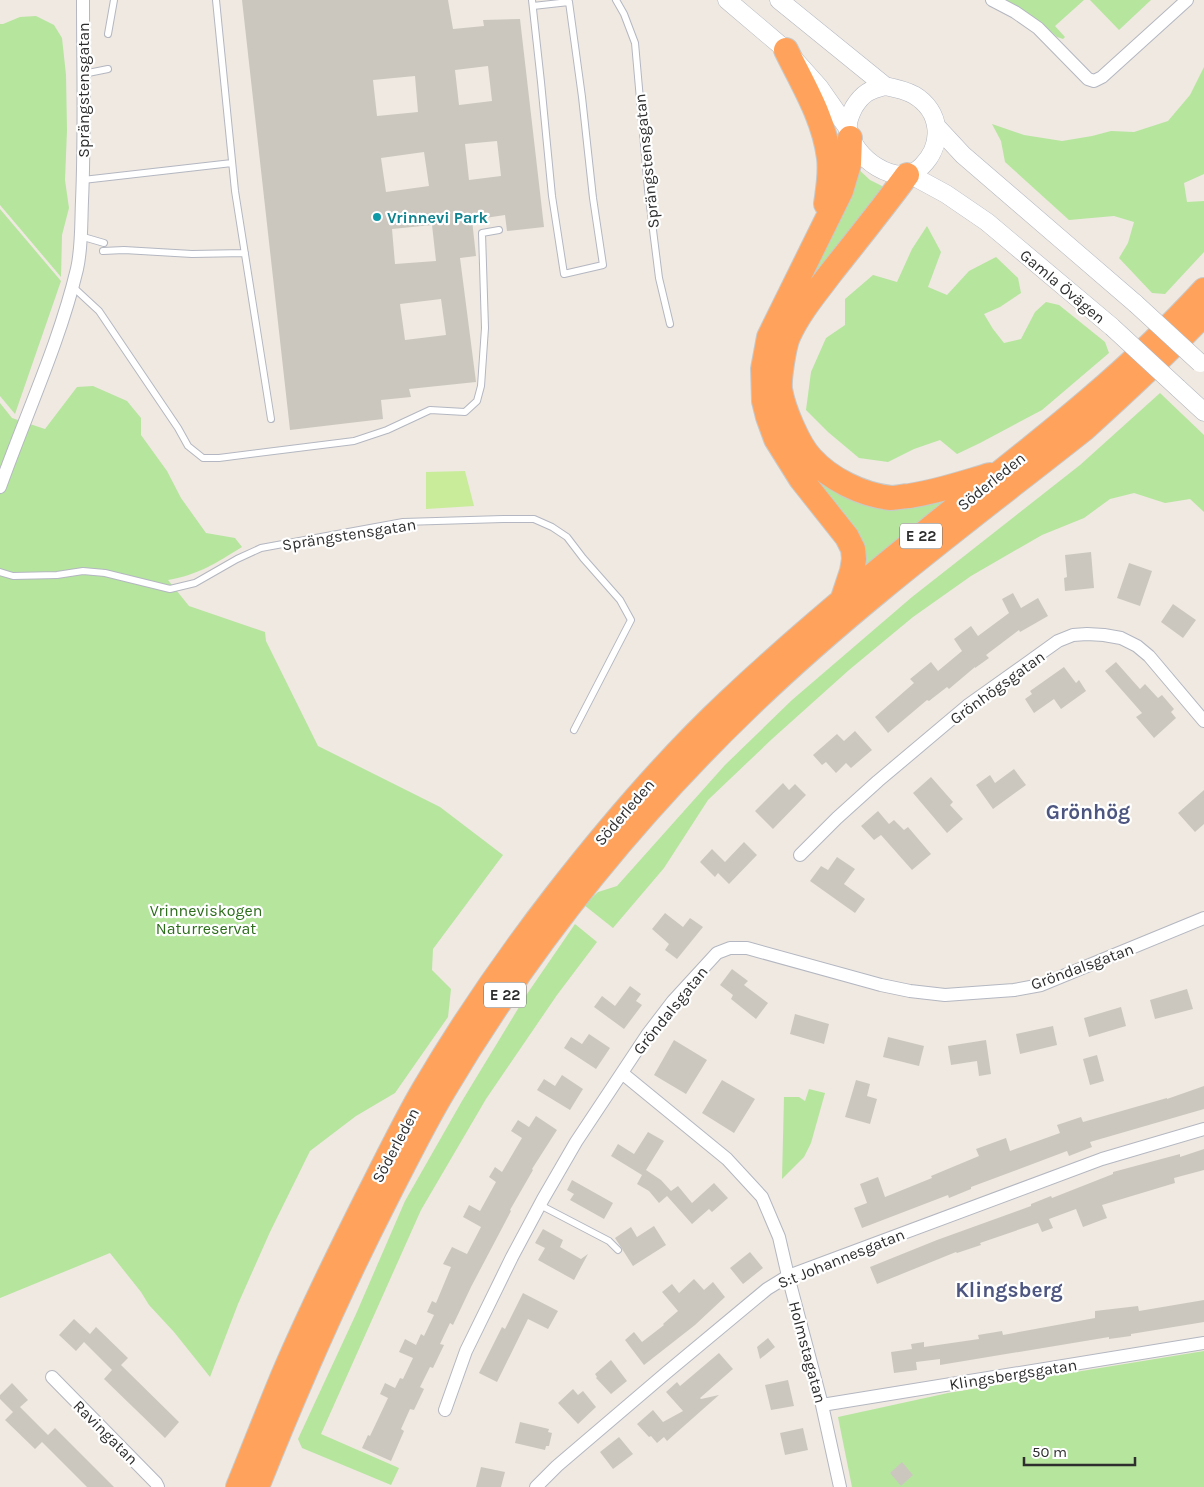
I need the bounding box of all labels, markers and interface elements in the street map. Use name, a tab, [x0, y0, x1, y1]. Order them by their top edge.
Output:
street label: Sprängstensgatan	[74, 22, 93, 158]
street label: Sprängstensgatan	[630, 93, 663, 229]
place label: Vrinnevi Park	[387, 208, 489, 227]
marker: Vrinnevi Park	[371, 211, 383, 223]
street label: Gamla Övägen	[1016, 245, 1109, 327]
street label: Söderleden	[953, 448, 1029, 515]
street label: Sprängstensgatan	[281, 515, 417, 554]
road number: E 22	[900, 524, 942, 548]
street label: Grönhögsgatan	[946, 647, 1048, 728]
street label: Söderleden	[590, 775, 658, 849]
district label: Grönhög	[1046, 800, 1130, 824]
park label: Vrinneviskogen Naturreservat	[150, 901, 262, 938]
street label: Gröndalsgatan	[1028, 939, 1136, 994]
street label: Gröndalsgatan	[629, 962, 712, 1058]
road number: E 22	[484, 982, 526, 1008]
street label: Söderleden	[368, 1105, 423, 1186]
street label: S:t Johannesgatan	[775, 1224, 907, 1293]
district label: Klingsberg	[955, 1278, 1063, 1302]
street label: Holmstagatan	[785, 1299, 830, 1405]
street label: Klingsbergsgatan	[948, 1355, 1078, 1394]
street label: Ravingatan	[69, 1396, 142, 1469]
scale bar	[1024, 1434, 1135, 1466]
text: 50 m	[1032, 1443, 1067, 1461]

